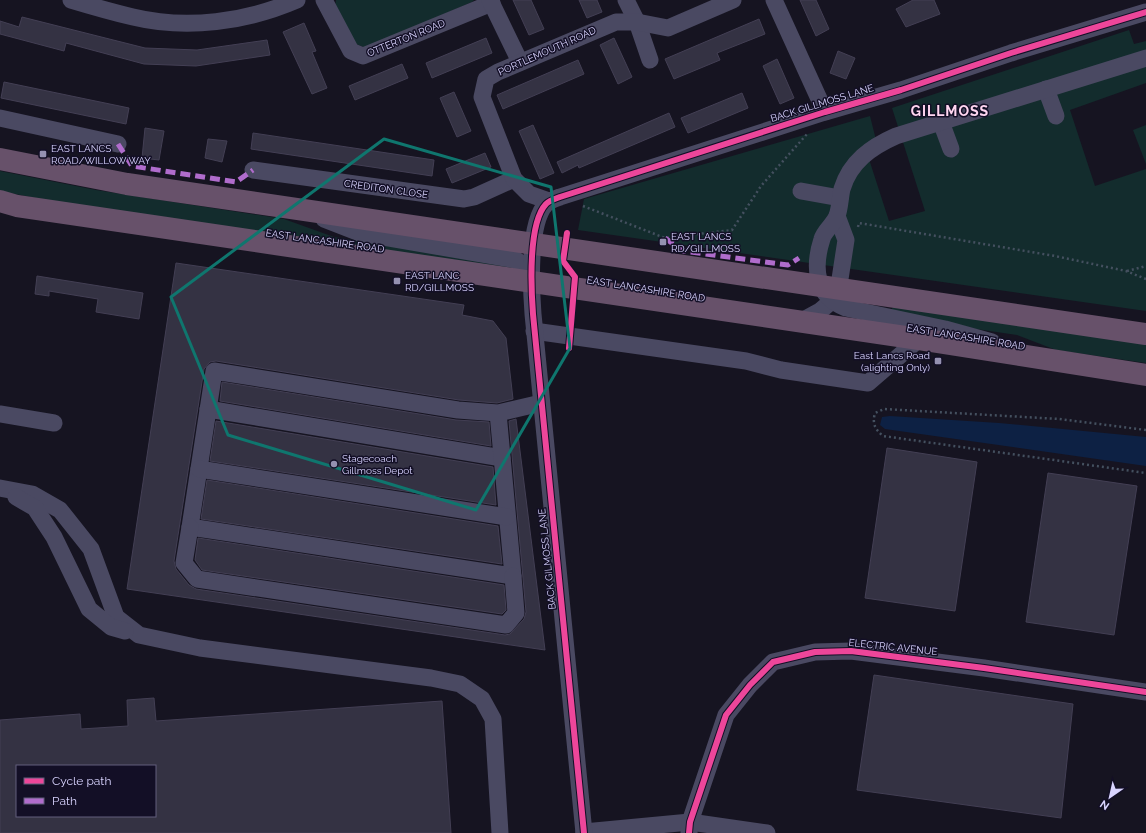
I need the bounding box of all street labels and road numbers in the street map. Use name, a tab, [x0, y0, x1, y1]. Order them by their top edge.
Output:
street label: OTTERTON ROAD	[365, 17, 447, 59]
street label: PORTLEMOUTH ROAD	[496, 24, 598, 78]
street label: BACK GILLMOSS LANE	[769, 82, 875, 124]
street label: CREDITON CLOSE	[343, 178, 429, 200]
street label: EAST LANCASHIRE ROAD	[265, 227, 385, 255]
street label: EAST LANCASHIRE ROAD	[586, 274, 706, 304]
street label: EAST LANCASHIRE ROAD	[906, 322, 1026, 352]
street label: BACK GILMOSS LANE	[536, 508, 558, 610]
street label: ELECTRIC AVENUE	[848, 637, 938, 657]

